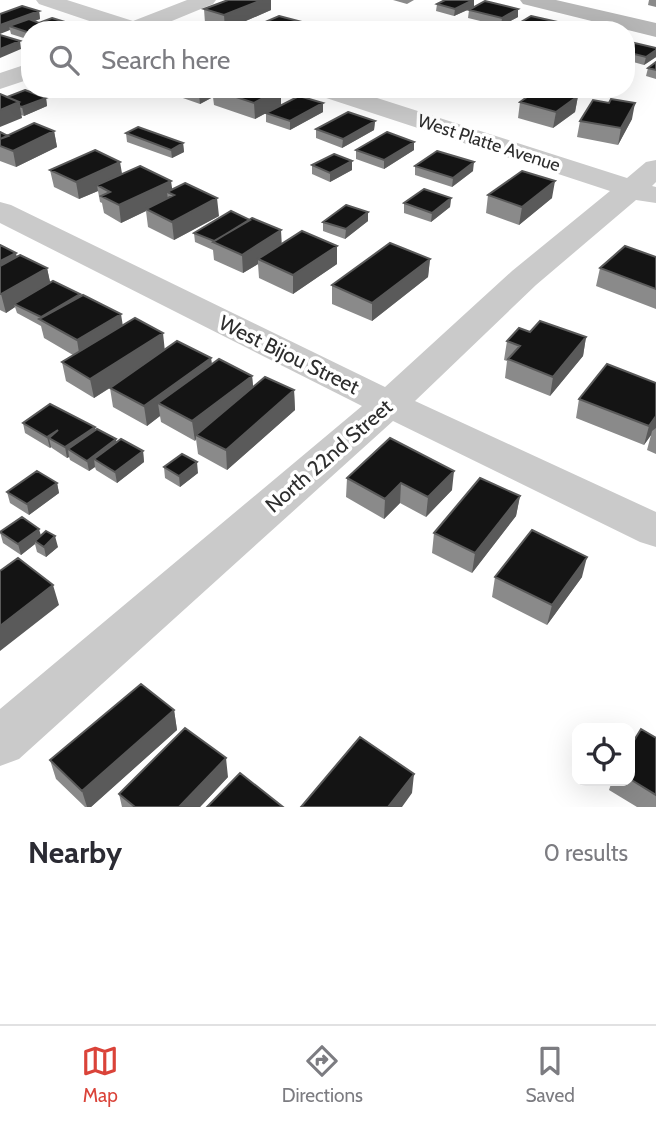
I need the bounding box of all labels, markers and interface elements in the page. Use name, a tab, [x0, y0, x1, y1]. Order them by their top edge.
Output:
search box	[21, 21, 635, 98]
icon: search	[45, 41, 83, 79]
text: Search here	[101, 44, 230, 76]
street label: West Platte Avenue	[415, 110, 563, 176]
street label: West Bijou Street	[215, 310, 363, 400]
street label: North 22nd Street	[260, 394, 397, 518]
map controls	[572, 723, 635, 786]
button: locate	[572, 723, 635, 786]
text: Nearby	[28, 834, 122, 871]
text: 0 results	[544, 839, 628, 867]
tab: Map	[81, 1042, 119, 1107]
tab: Directions	[282, 1042, 363, 1107]
tab: Saved	[525, 1042, 575, 1107]

